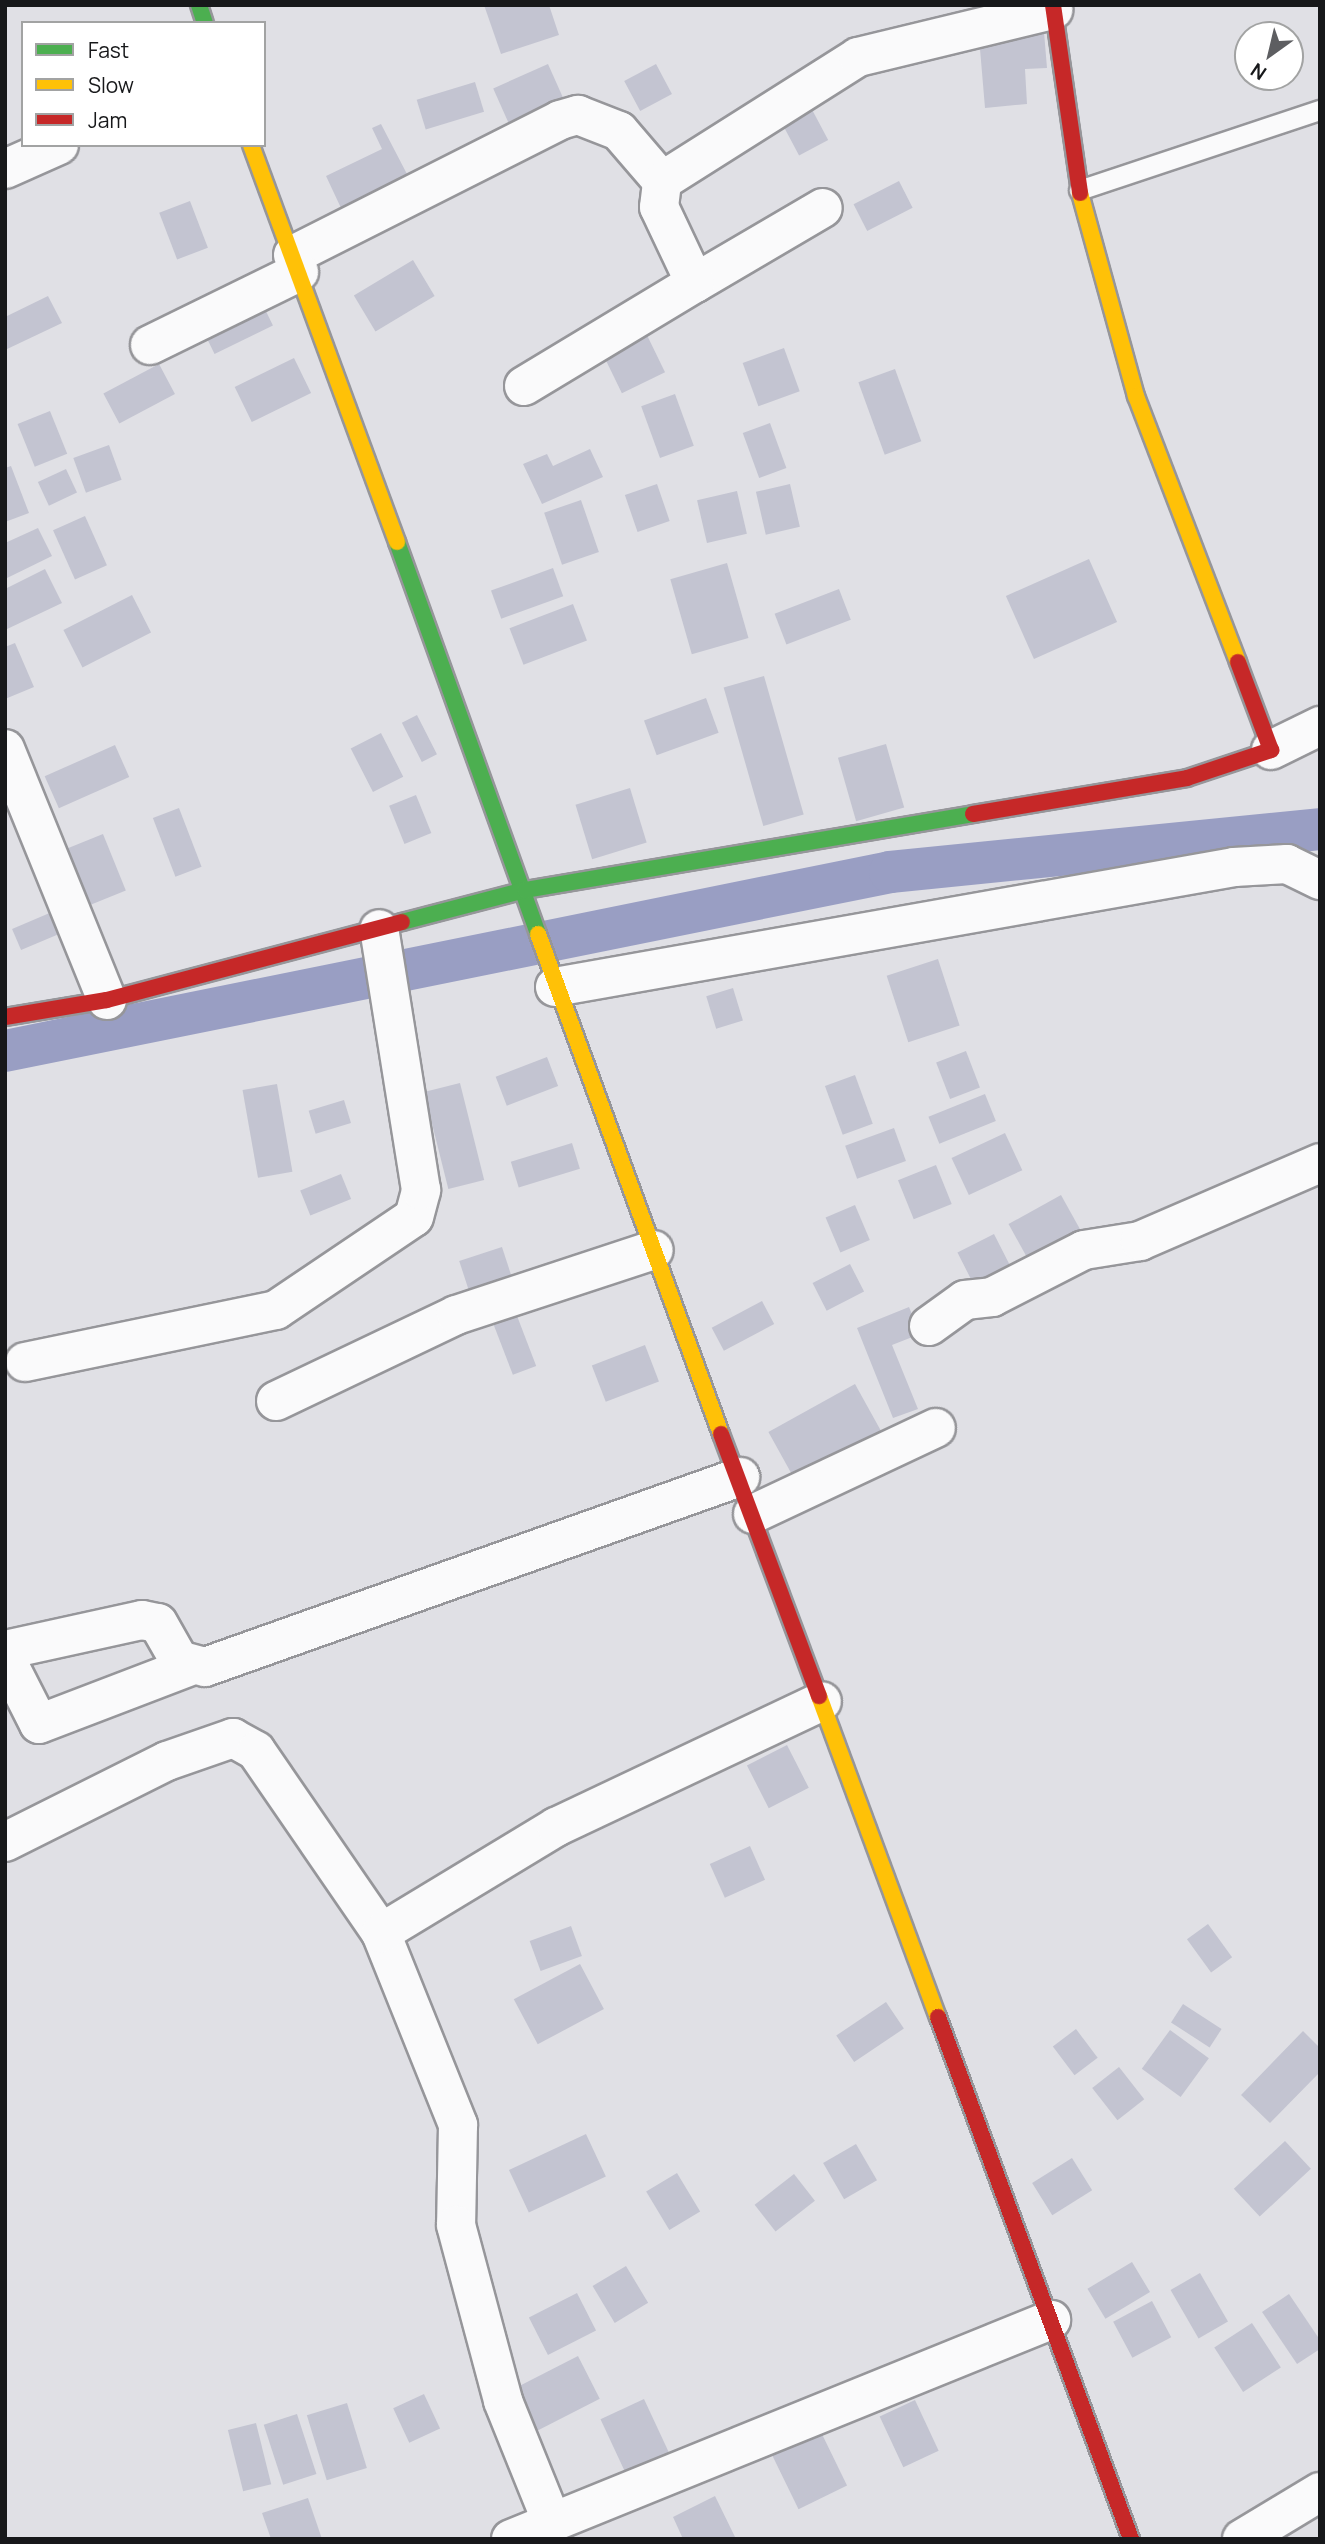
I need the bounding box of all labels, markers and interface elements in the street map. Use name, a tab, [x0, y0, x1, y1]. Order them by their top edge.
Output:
legend	[21, 21, 266, 147]
north arrow	[1234, 21, 1304, 91]
text: Fast	[88, 36, 129, 64]
text: N	[1245, 57, 1271, 86]
text: Slow	[88, 71, 134, 99]
text: Jam	[88, 106, 127, 134]

